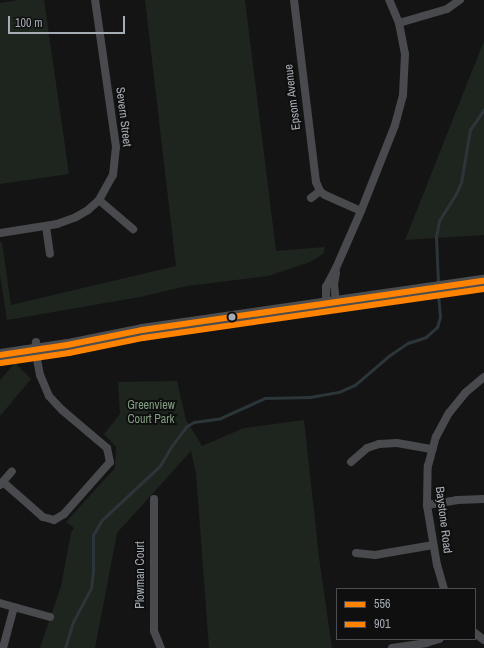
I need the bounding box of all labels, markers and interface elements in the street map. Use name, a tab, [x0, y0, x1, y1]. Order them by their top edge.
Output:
scale bar	[10, 8, 127, 34]
text: 100 m	[15, 15, 42, 31]
street label: Epsom Avenue	[282, 63, 304, 131]
street label: Severn Street	[112, 86, 134, 148]
unlabelled marker	[227, 312, 237, 322]
park label: Greenview Court Park	[127, 399, 175, 427]
street label: Baystone Road	[432, 486, 454, 554]
street label: Plowman Court	[134, 541, 148, 609]
legend	[336, 588, 476, 640]
text: 556	[374, 596, 390, 612]
text: 901	[374, 616, 390, 632]

